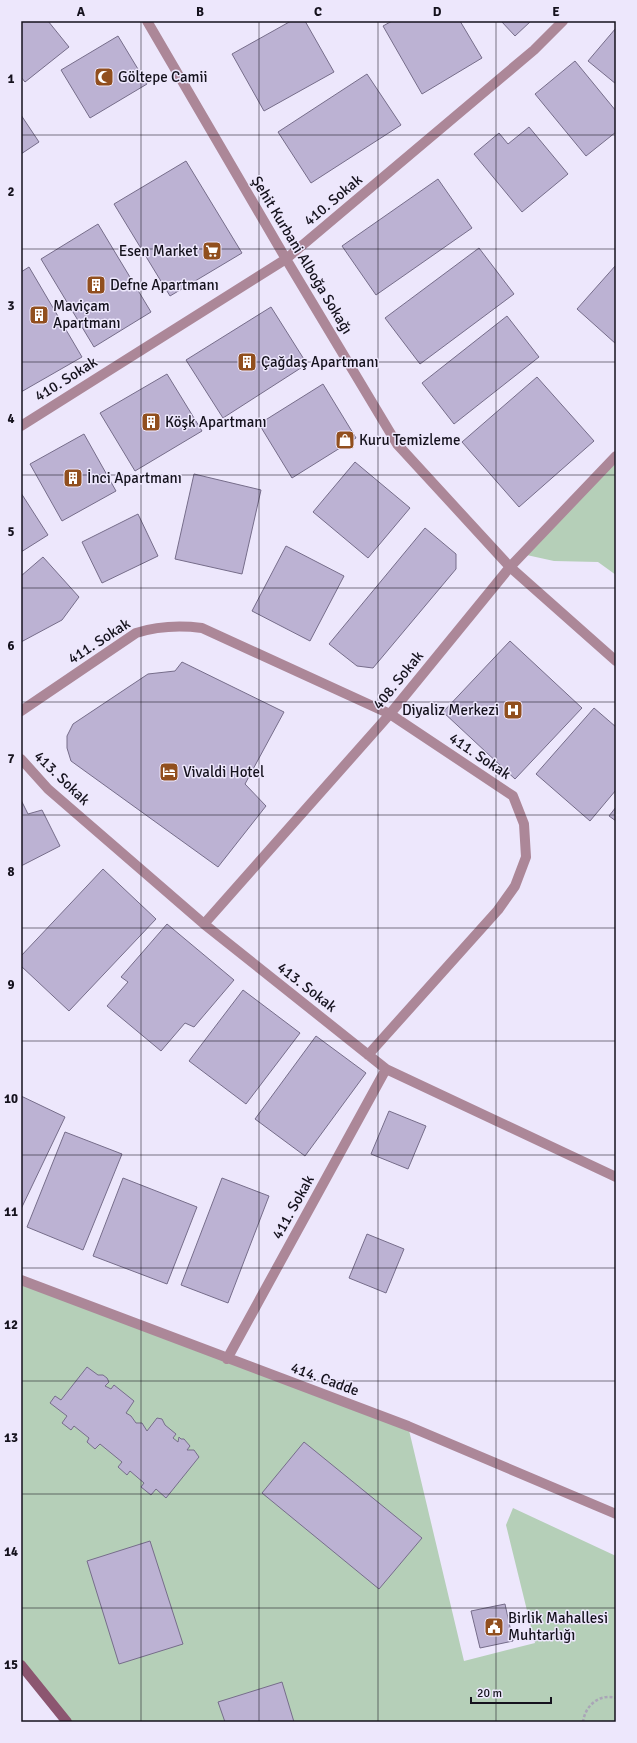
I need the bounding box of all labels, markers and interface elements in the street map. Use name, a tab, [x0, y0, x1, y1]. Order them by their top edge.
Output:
text: A	[77, 4, 86, 20]
text: B	[196, 4, 204, 20]
text: C	[314, 4, 322, 20]
text: D	[433, 4, 442, 20]
text: E	[552, 4, 560, 20]
mosque icon: Göltepe Camii	[93, 66, 115, 88]
place label: Göltepe Camii	[118, 68, 208, 86]
text: 1	[7, 71, 15, 87]
street label: 410. Sokak	[300, 170, 366, 229]
street label: Şehit Kurbani Alboğa Sokağı	[248, 173, 356, 337]
text: 2	[7, 184, 15, 200]
supermarket icon: Esen Market	[201, 240, 223, 262]
place label: Esen Market	[119, 242, 198, 260]
building icon: Defne Apartmanı	[85, 274, 107, 296]
place label: Defne Apartmanı	[110, 276, 219, 294]
place label: Maviçam Apartmanı	[53, 297, 121, 332]
text: 3	[7, 298, 15, 314]
building icon: Maviçam Apartmanı	[28, 304, 50, 326]
building icon: Çağdaş Apartmanı	[236, 351, 258, 373]
street label: 410. Sokak	[31, 352, 101, 405]
place label: Çağdaş Apartmanı	[261, 353, 378, 371]
text: 4	[7, 411, 15, 427]
building icon: Köşk Apartmanı	[140, 411, 162, 433]
place label: Köşk Apartmanı	[165, 413, 267, 431]
shop icon: Kuru Temizleme	[334, 429, 356, 451]
place label: Kuru Temizleme	[359, 431, 460, 449]
building icon: İnci Apartmanı	[62, 467, 84, 489]
place label: İnci Apartmanı	[87, 469, 182, 487]
text: 5	[7, 524, 15, 540]
street label: 411. Sokak	[65, 614, 134, 668]
text: 6	[7, 638, 15, 654]
street label: 408. Sokak	[369, 647, 427, 713]
hospital icon: Diyaliz Merkezi	[502, 699, 524, 721]
place label: Diyaliz Merkezi	[402, 701, 499, 719]
street label: 411. Sokak	[446, 729, 515, 783]
street label: 413. Sokak	[30, 747, 94, 809]
text: 7	[7, 751, 15, 767]
hotel icon: Vivaldi Hotel	[158, 761, 180, 783]
place label: Vivaldi Hotel	[183, 763, 264, 781]
text: 8	[7, 864, 15, 880]
street label: 413. Sokak	[274, 958, 341, 1016]
text: 9	[7, 977, 15, 993]
text: 10	[4, 1091, 18, 1107]
street label: 411. Sokak	[268, 1171, 318, 1242]
text: 11	[4, 1204, 18, 1220]
text: 12	[4, 1317, 18, 1333]
street label: 414. Cadde	[288, 1358, 362, 1400]
text: 13	[4, 1430, 18, 1446]
text: 14	[4, 1544, 18, 1560]
place label: Birlik Mahallesi Muhtarlığı	[508, 1609, 608, 1644]
public building icon: Birlik Mahallesi Muhtarlığı	[483, 1616, 505, 1638]
text: 15	[4, 1657, 18, 1673]
scale bar	[471, 1679, 551, 1705]
text: 20 m	[477, 1686, 502, 1701]

